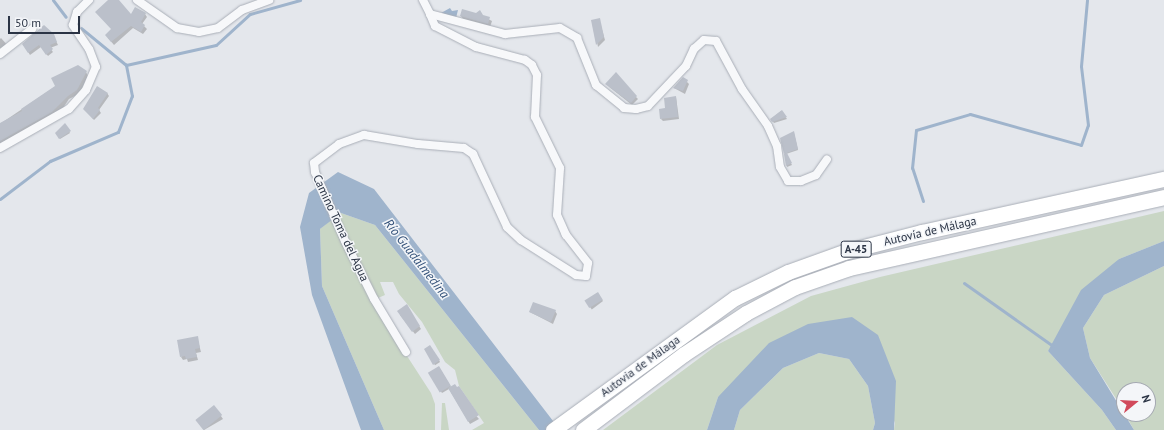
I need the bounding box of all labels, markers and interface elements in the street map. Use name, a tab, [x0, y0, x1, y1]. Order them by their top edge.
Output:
scale bar	[10, 8, 82, 34]
text: 50 m	[15, 15, 41, 30]
street label: Camino Toma del Agua	[310, 172, 372, 284]
street label: Autovía de Málaga	[882, 213, 978, 249]
water label: Río Guadalmedina	[380, 216, 452, 302]
road number: A-45	[840, 240, 872, 258]
street label: Autovía de Málaga	[597, 332, 683, 400]
north arrow	[1116, 382, 1156, 422]
text: N	[1139, 393, 1154, 404]

